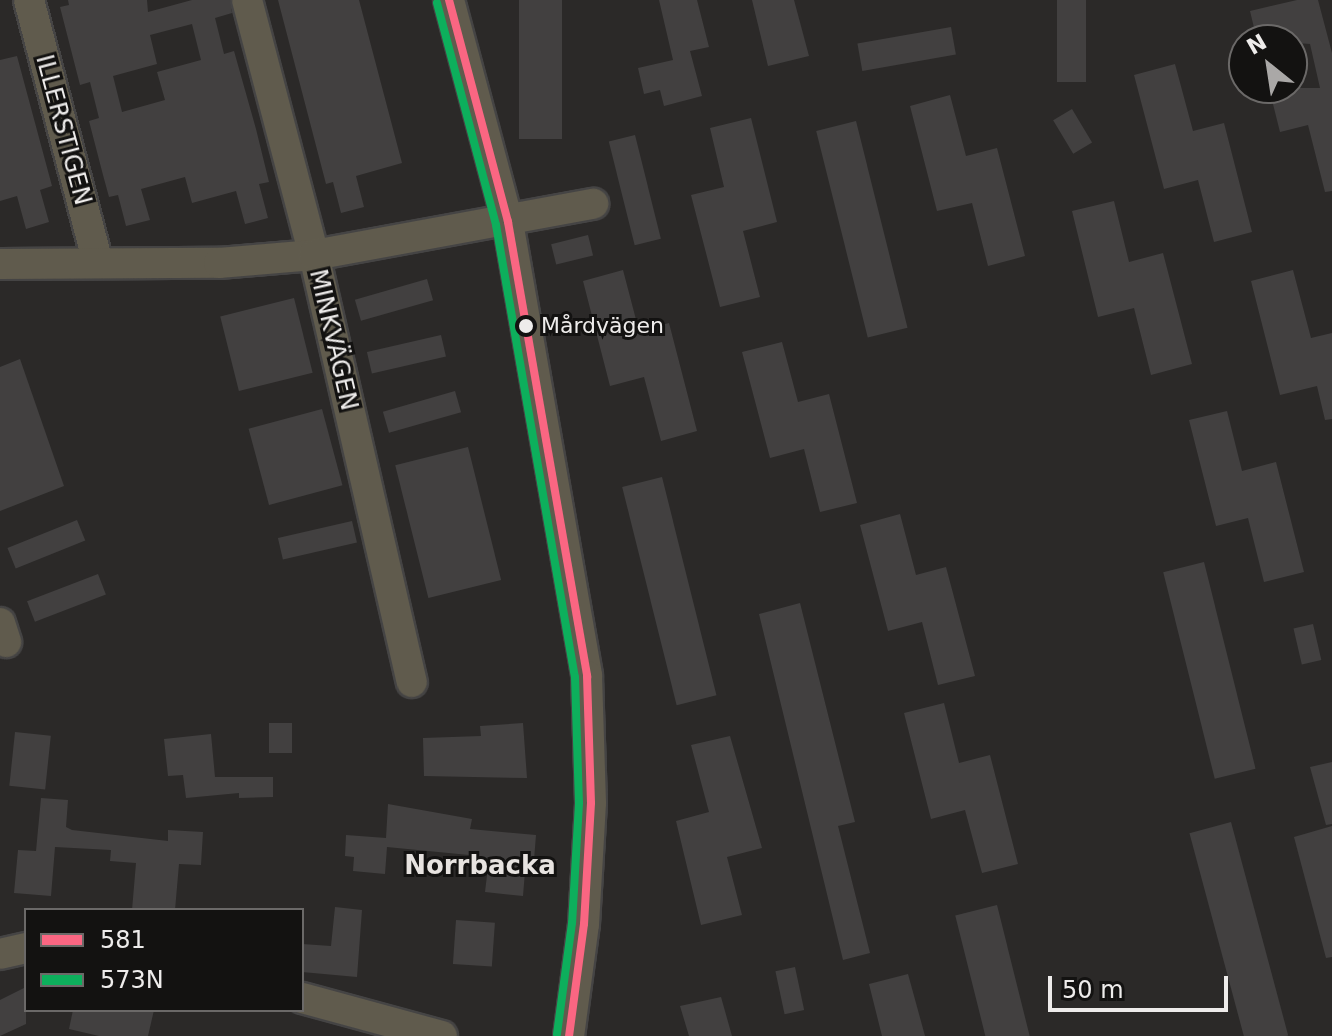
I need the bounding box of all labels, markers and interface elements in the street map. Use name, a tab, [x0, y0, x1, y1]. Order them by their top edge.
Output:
north arrow	[1228, 24, 1308, 104]
text: N	[1243, 29, 1271, 60]
street label: ILLERSTIGEN	[29, 52, 97, 208]
street label: MINKVÄGEN	[303, 267, 363, 413]
place label: Mårdvägen	[541, 313, 664, 339]
marker: Mårdvägen	[518, 318, 534, 334]
district label: Norrbacka	[404, 850, 556, 882]
legend	[24, 908, 304, 1012]
text: 581	[100, 926, 146, 954]
scale bar	[1052, 960, 1232, 1010]
text: 573N	[100, 966, 164, 994]
text: 50 m	[1062, 976, 1124, 1004]

